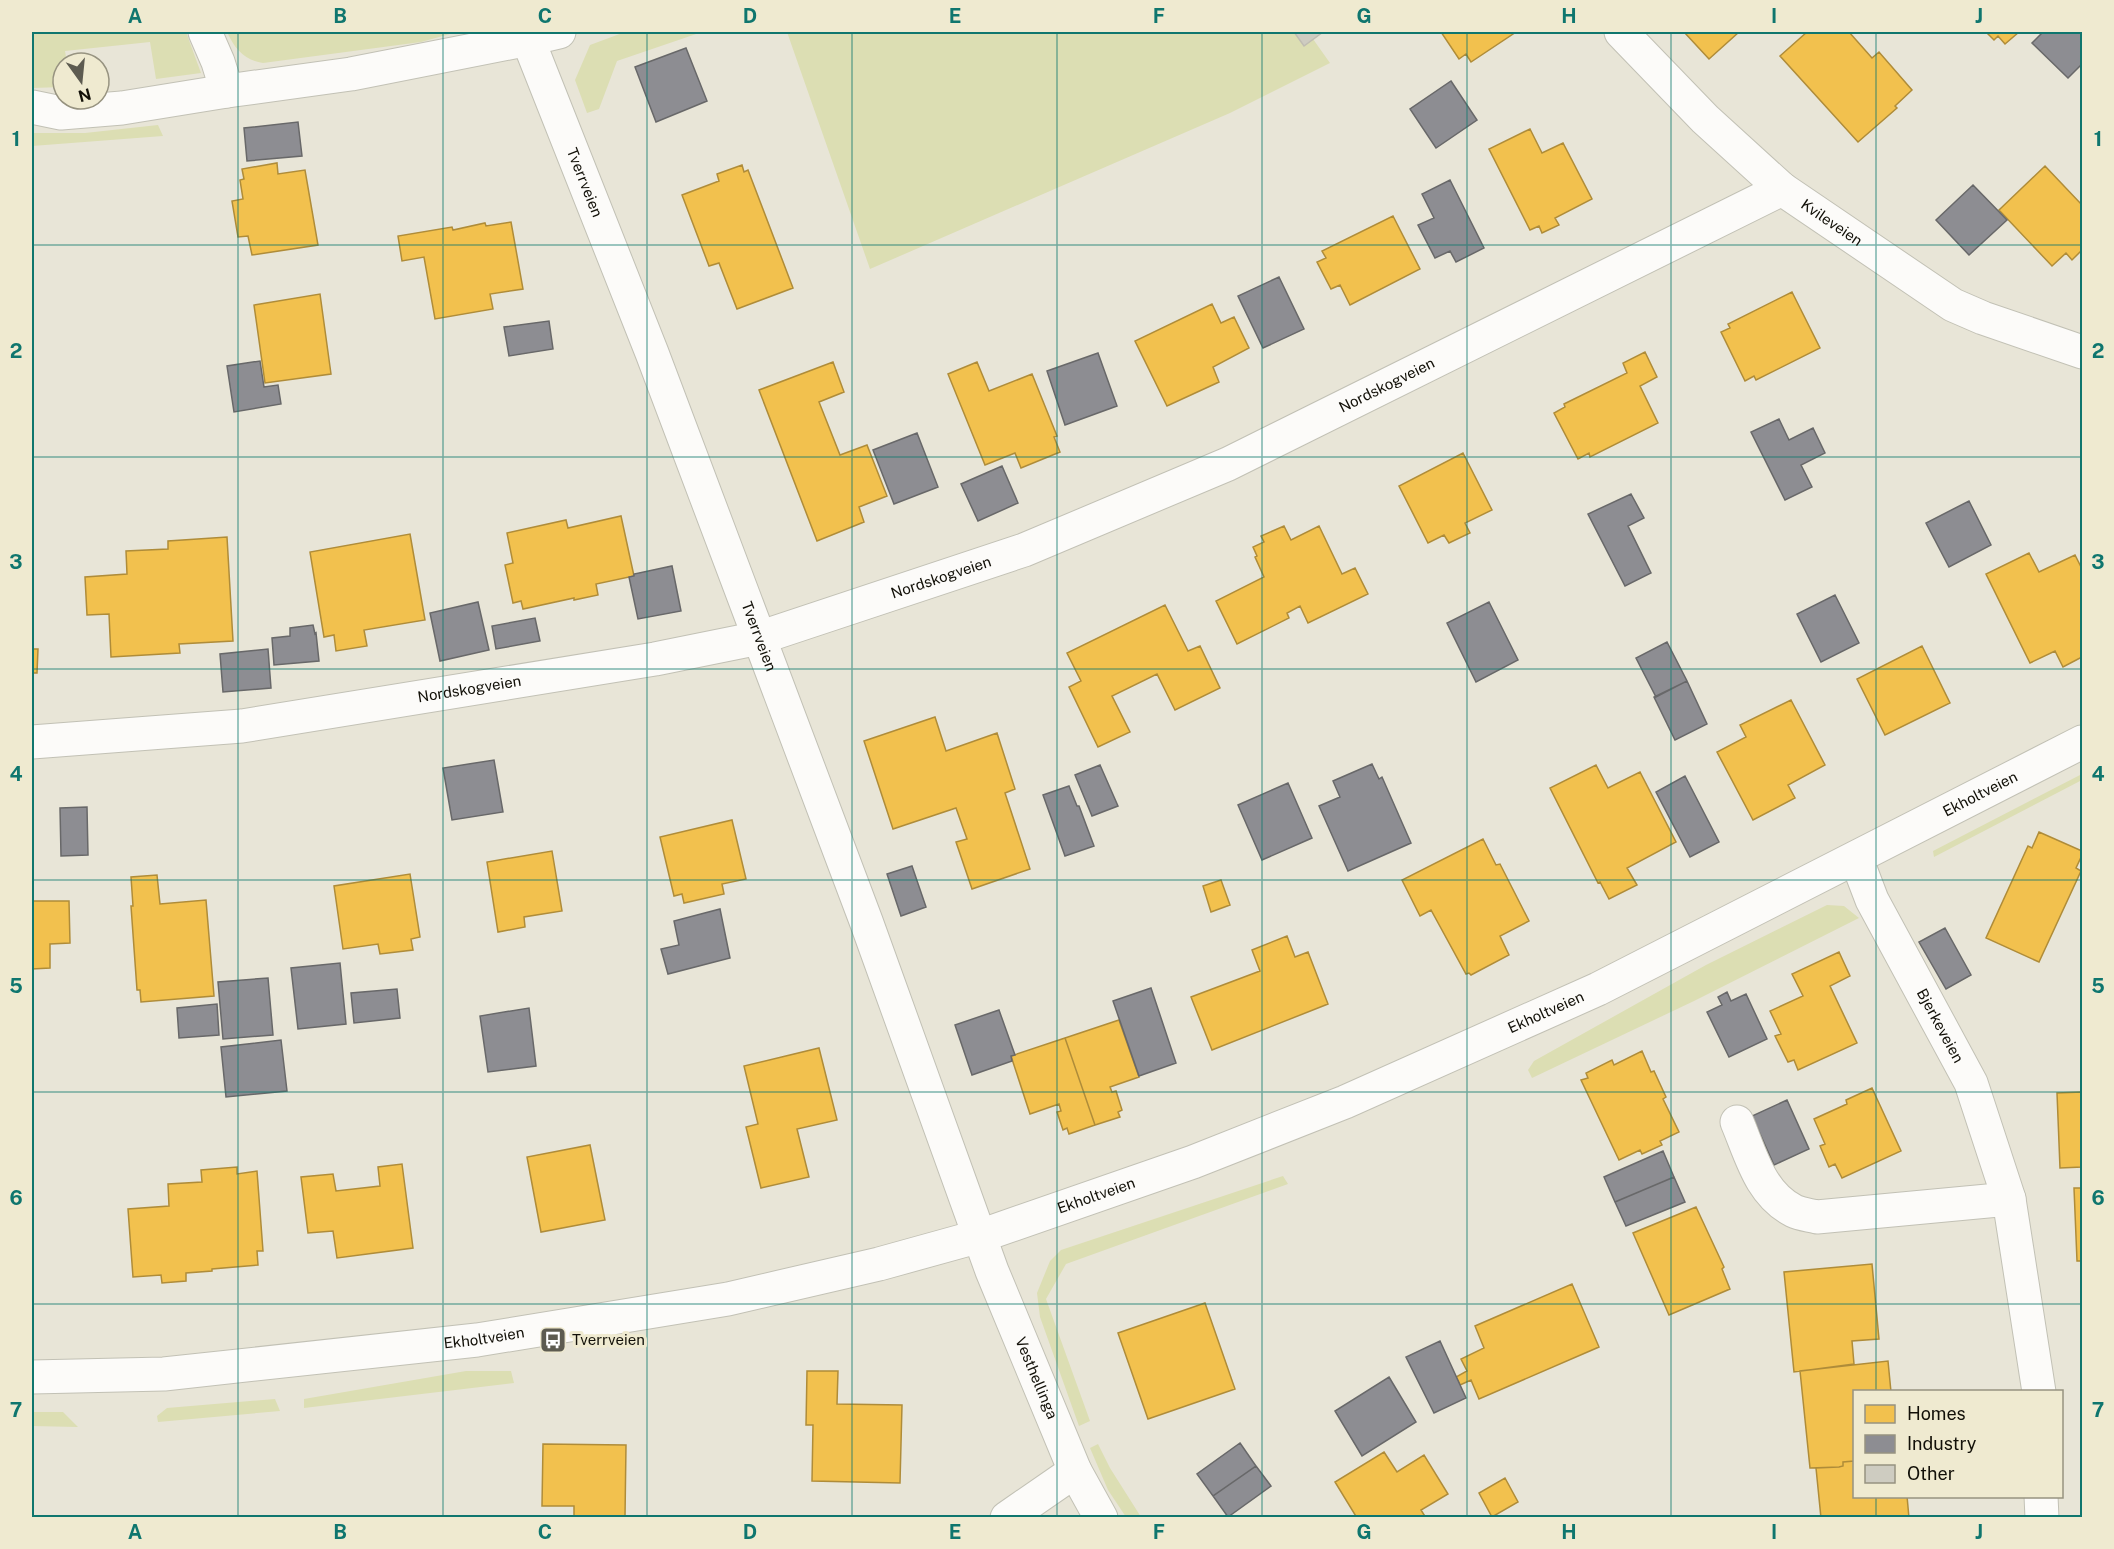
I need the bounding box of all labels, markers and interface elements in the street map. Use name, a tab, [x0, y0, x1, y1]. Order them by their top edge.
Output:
text: A	[128, 4, 142, 28]
text: B	[333, 4, 347, 28]
text: C	[538, 4, 552, 28]
text: D	[743, 4, 757, 28]
text: E	[949, 4, 961, 28]
text: F	[1153, 4, 1165, 28]
text: G	[1356, 4, 1372, 28]
text: H	[1561, 4, 1577, 28]
text: I	[1771, 4, 1777, 28]
text: J	[1975, 4, 1983, 28]
north arrow	[51, 51, 111, 111]
text: N	[76, 84, 93, 106]
text: 1	[12, 127, 20, 151]
text: 1	[2094, 127, 2102, 151]
street label: Tverrveien	[564, 145, 606, 219]
street label: Kvileveien	[1798, 195, 1866, 249]
text: 2	[10, 339, 22, 363]
text: 2	[2092, 339, 2104, 363]
street label: Nordskogveien	[1336, 354, 1437, 416]
text: 3	[9, 550, 23, 574]
text: 3	[2091, 550, 2105, 574]
street label: Nordskogveien	[889, 552, 993, 602]
street label: Tverrveien	[738, 599, 780, 673]
street label: Nordskogveien	[416, 672, 522, 705]
text: 4	[9, 762, 23, 786]
text: 4	[2091, 762, 2105, 786]
street label: Ekholtveien	[1940, 767, 2020, 820]
text: 5	[9, 974, 23, 998]
text: 5	[2091, 974, 2105, 998]
street label: Bjerkeveien	[1914, 986, 1967, 1066]
street label: Ekholtveien	[1505, 987, 1586, 1036]
street label: Ekholtveien	[1055, 1174, 1137, 1217]
text: 6	[9, 1186, 23, 1210]
text: 6	[2091, 1186, 2105, 1210]
street label: Ekholtveien	[443, 1323, 525, 1352]
bus stop icon: Tverrveien	[538, 1325, 568, 1355]
place label: Tverrveien	[572, 1331, 645, 1348]
street label: Vesthellinga	[1012, 1334, 1061, 1421]
legend	[1853, 1390, 2063, 1498]
text: 7	[10, 1398, 22, 1422]
text: 7	[2092, 1398, 2104, 1422]
text: Homes	[1907, 1403, 1966, 1424]
text: Industry	[1907, 1433, 1977, 1454]
text: Other	[1907, 1463, 1955, 1484]
text: A	[128, 1520, 142, 1544]
text: B	[333, 1520, 347, 1544]
text: C	[538, 1520, 552, 1544]
text: D	[743, 1520, 757, 1544]
text: E	[949, 1520, 961, 1544]
text: F	[1153, 1520, 1165, 1544]
text: G	[1356, 1520, 1372, 1544]
text: H	[1561, 1520, 1577, 1544]
text: I	[1771, 1520, 1777, 1544]
text: J	[1975, 1520, 1983, 1544]

